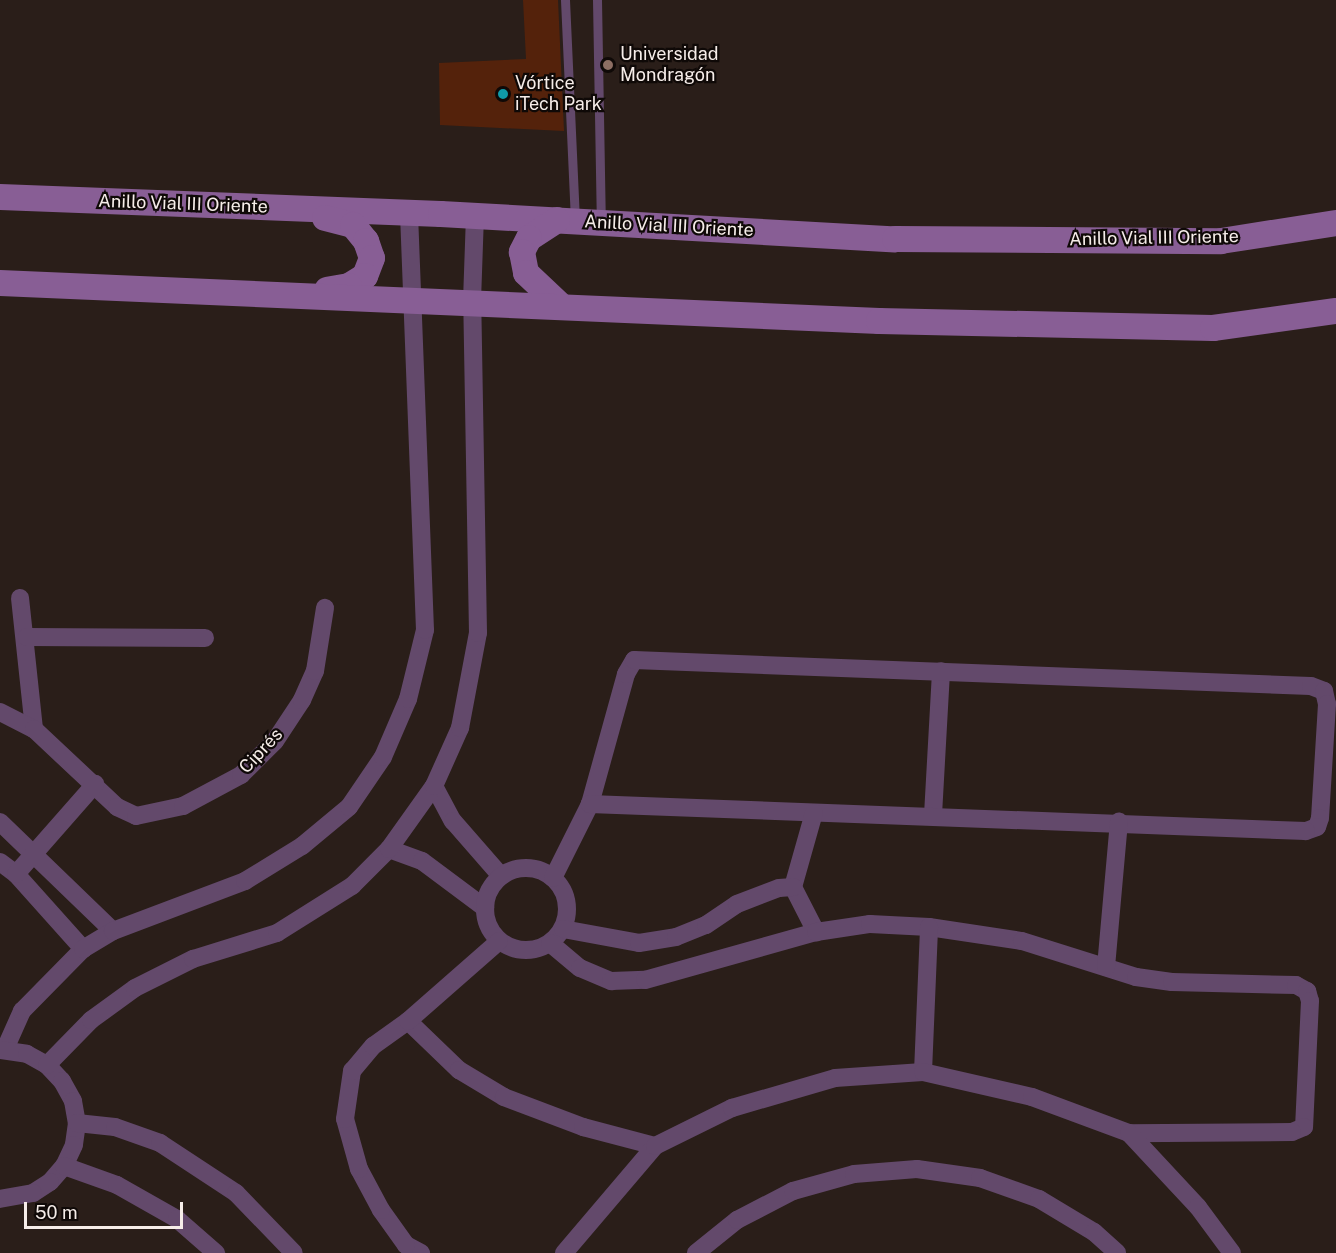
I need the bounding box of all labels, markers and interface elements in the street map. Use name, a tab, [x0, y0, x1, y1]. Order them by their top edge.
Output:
place label: Universidad Mondragón	[620, 44, 719, 86]
marker: Universidad Mondragón	[601, 58, 615, 72]
place label: Vórtice iTech Park	[515, 73, 602, 116]
marker: Vórtice iTech Park	[496, 87, 510, 101]
street label: Anillo Vial III Oriente	[98, 190, 268, 218]
street label: Anillo Vial III Oriente	[583, 211, 755, 241]
street label: Anillo Vial III Oriente	[1069, 226, 1239, 250]
street label: Ciprés	[235, 724, 287, 778]
scale bar	[27, 1190, 186, 1228]
text: 50 m	[35, 1202, 78, 1223]

